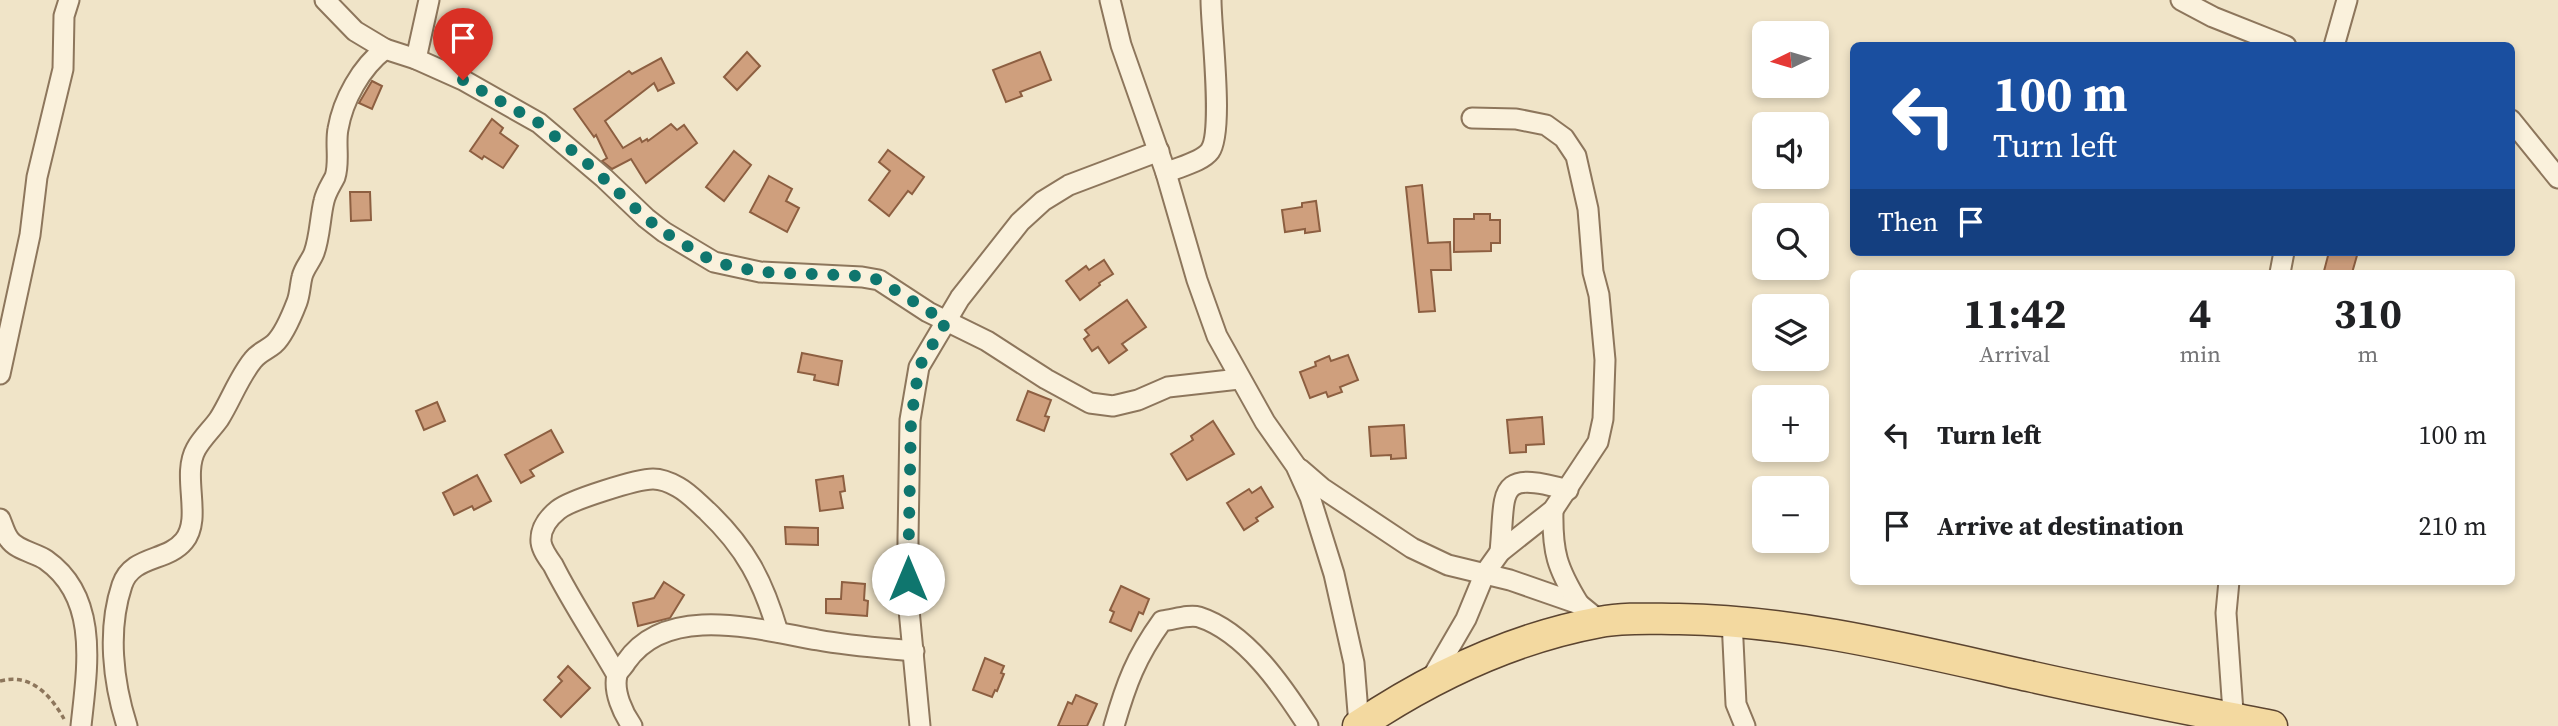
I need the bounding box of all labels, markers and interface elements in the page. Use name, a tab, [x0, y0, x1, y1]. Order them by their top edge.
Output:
pin	[433, 8, 493, 80]
icon: arrive	[444, 19, 482, 57]
north arrow	[1752, 21, 1829, 98]
map controls	[1752, 21, 1829, 553]
text: 100 m	[1993, 60, 2128, 127]
icon: left	[1878, 70, 1969, 161]
button: sound	[1752, 112, 1829, 189]
text: Turn left	[1993, 124, 2117, 168]
button: search	[1752, 203, 1829, 280]
icon: arrive	[1952, 203, 1990, 241]
text: Then	[1878, 204, 1938, 240]
text: 11:42	[1963, 284, 2067, 342]
text: 4	[2189, 284, 2212, 342]
text: 310	[2334, 284, 2402, 342]
button: layers	[1752, 294, 1829, 371]
text: Arrival	[1979, 338, 2050, 370]
text: min	[2179, 338, 2221, 370]
text: m	[2358, 338, 2378, 370]
button: +	[1752, 385, 1829, 462]
icon: left	[1878, 416, 1916, 454]
text: Turn left	[1937, 417, 2041, 453]
text: 100 m	[2419, 417, 2487, 453]
button: −	[1752, 476, 1829, 553]
icon: arrive	[1878, 507, 1916, 545]
text: Arrive at destination	[1937, 508, 2184, 544]
text: 210 m	[2419, 508, 2487, 544]
position arrow	[871, 542, 945, 616]

